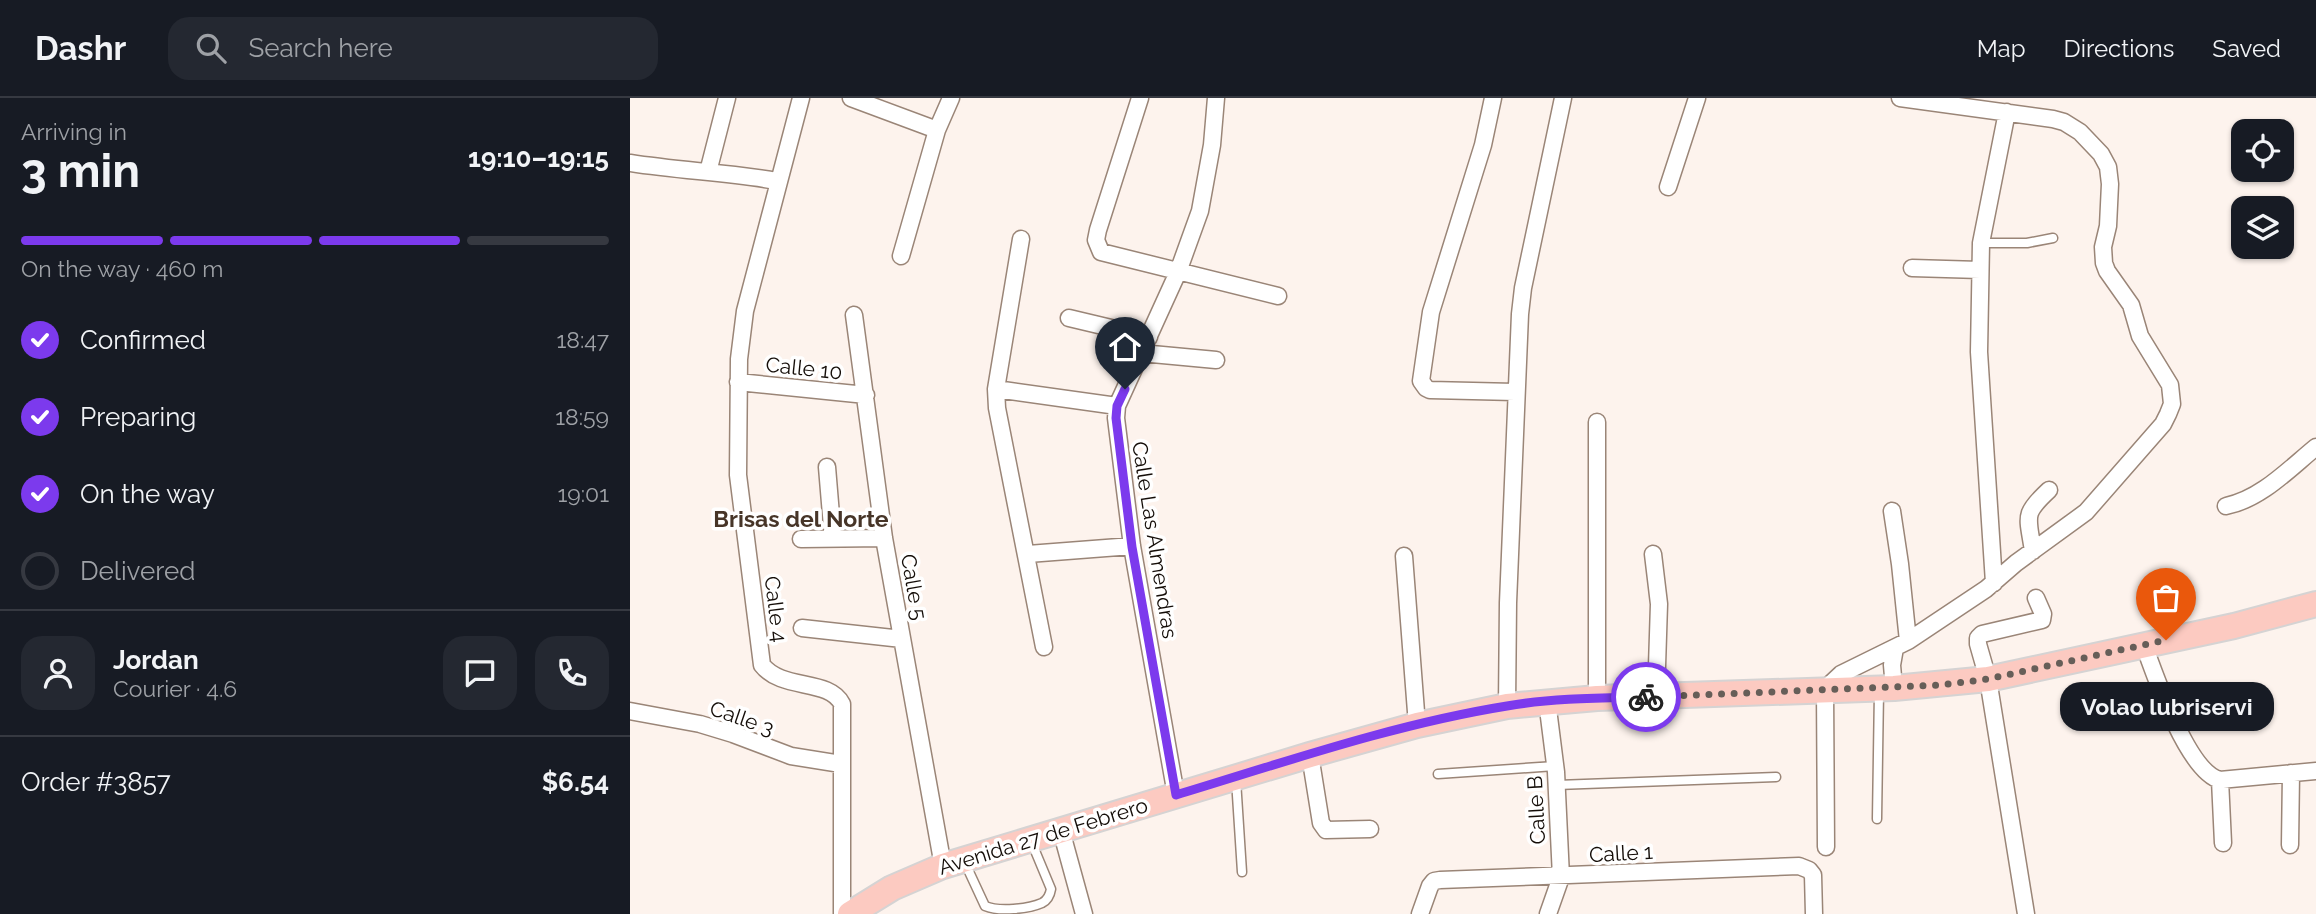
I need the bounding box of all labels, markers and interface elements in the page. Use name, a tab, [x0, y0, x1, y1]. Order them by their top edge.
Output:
search box	[168, 17, 658, 80]
text: Dashr	[35, 29, 126, 68]
icon: search	[192, 29, 230, 67]
text: Search here	[248, 33, 393, 63]
text: Map	[1977, 34, 2026, 63]
text: Directions	[2064, 34, 2174, 63]
text: Saved	[2212, 34, 2281, 63]
text: Arriving in	[21, 118, 127, 145]
map controls	[2231, 119, 2294, 259]
button: locate	[2231, 119, 2294, 182]
text: 19:10–19:15	[468, 143, 609, 173]
text: 3 min	[21, 144, 140, 198]
button: layers	[2231, 196, 2294, 259]
text: On the way · 460 m	[21, 255, 223, 282]
pin	[1095, 317, 1155, 389]
icon: check	[21, 321, 59, 359]
text: Confirmed	[80, 325, 206, 355]
text: 18:47	[556, 326, 609, 353]
icon: home	[1106, 328, 1144, 366]
street label: Calle 10	[765, 352, 843, 384]
icon: check	[21, 398, 59, 436]
text: Preparing	[80, 402, 196, 432]
text: 18:59	[555, 403, 609, 430]
street label: Calle Las Almendras	[1127, 440, 1183, 640]
icon: check	[21, 475, 59, 513]
text: On the way	[80, 479, 215, 509]
text: 19:01	[557, 480, 609, 507]
district label: Brisas del Norte	[713, 505, 889, 532]
street label: Calle 5	[896, 552, 932, 622]
text: Delivered	[80, 556, 195, 586]
pin	[2136, 568, 2196, 640]
street label: Calle 4	[760, 575, 792, 643]
icon: bag	[2147, 579, 2185, 617]
button: person	[21, 636, 95, 710]
button: chat	[443, 636, 517, 710]
button: phone	[535, 636, 609, 710]
text: Jordan	[113, 645, 199, 675]
courier	[1611, 662, 1681, 732]
text: Courier · 4.6	[113, 675, 237, 702]
icon: bike	[1627, 678, 1665, 716]
callout: Volao lubriservi	[2059, 682, 2273, 731]
text: Volao lubriservi	[2081, 693, 2253, 720]
street label: Calle 3	[707, 695, 777, 741]
text: Order #3857	[21, 767, 171, 797]
text: $6.54	[542, 767, 609, 797]
street label: Calle B	[1522, 775, 1550, 845]
street label: Avenida 27 de Febrero	[935, 792, 1151, 880]
street label: Calle 1	[1588, 839, 1654, 867]

